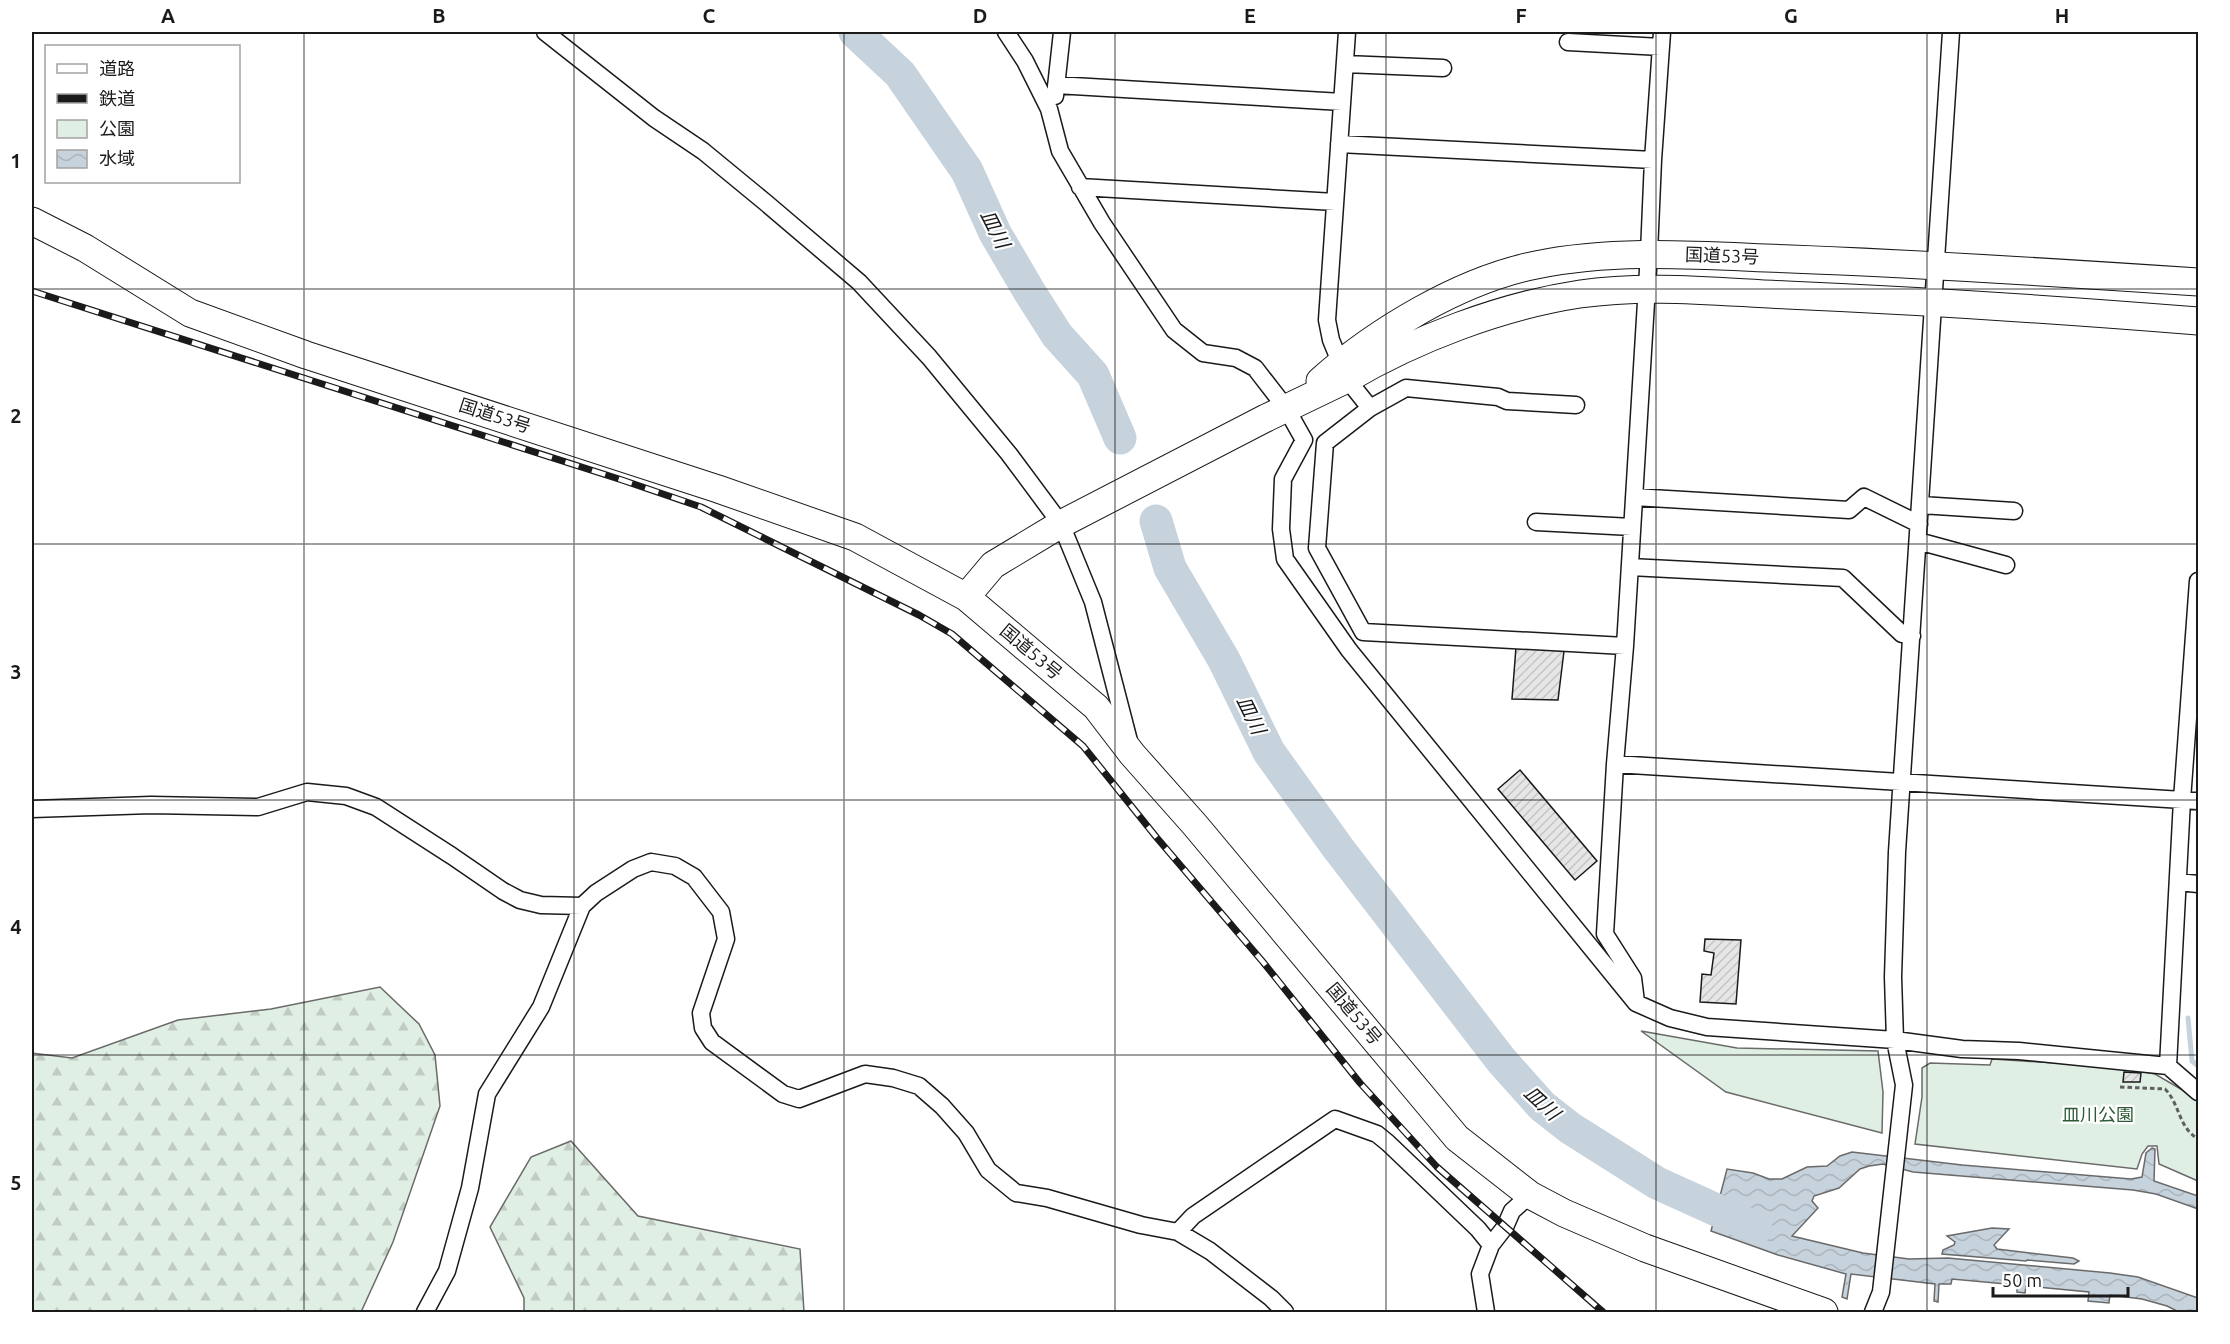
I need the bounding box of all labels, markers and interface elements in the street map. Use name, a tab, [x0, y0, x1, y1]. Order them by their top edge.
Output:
text: A	[161, 4, 175, 27]
text: B	[432, 4, 446, 27]
text: C	[703, 4, 716, 27]
text: D	[973, 4, 987, 27]
text: E	[1244, 4, 1256, 27]
text: F	[1515, 4, 1527, 27]
text: G	[1784, 4, 1798, 27]
text: H	[2055, 4, 2069, 27]
legend	[45, 45, 240, 183]
text: 道路	[99, 58, 135, 78]
text: 鉄道	[99, 88, 135, 108]
text: 公園	[99, 118, 135, 138]
text: 水域	[99, 148, 135, 168]
text: 1	[10, 149, 22, 172]
water label: 皿川	[976, 206, 1016, 254]
street label: 国道53号	[1685, 244, 1760, 266]
street label: 国道53号	[457, 394, 534, 436]
text: 2	[10, 404, 22, 427]
street label: 国道53号	[997, 620, 1067, 683]
text: 3	[10, 660, 22, 683]
water label: 皿川	[1232, 692, 1271, 740]
text: 4	[10, 915, 22, 938]
street label: 国道53号	[1323, 978, 1386, 1048]
water label: 皿川	[1520, 1081, 1566, 1126]
park label: 皿川公園	[2062, 1104, 2134, 1124]
text: 5	[10, 1171, 22, 1194]
scale bar	[1993, 1260, 2128, 1298]
text: 50 m	[2002, 1270, 2042, 1290]

